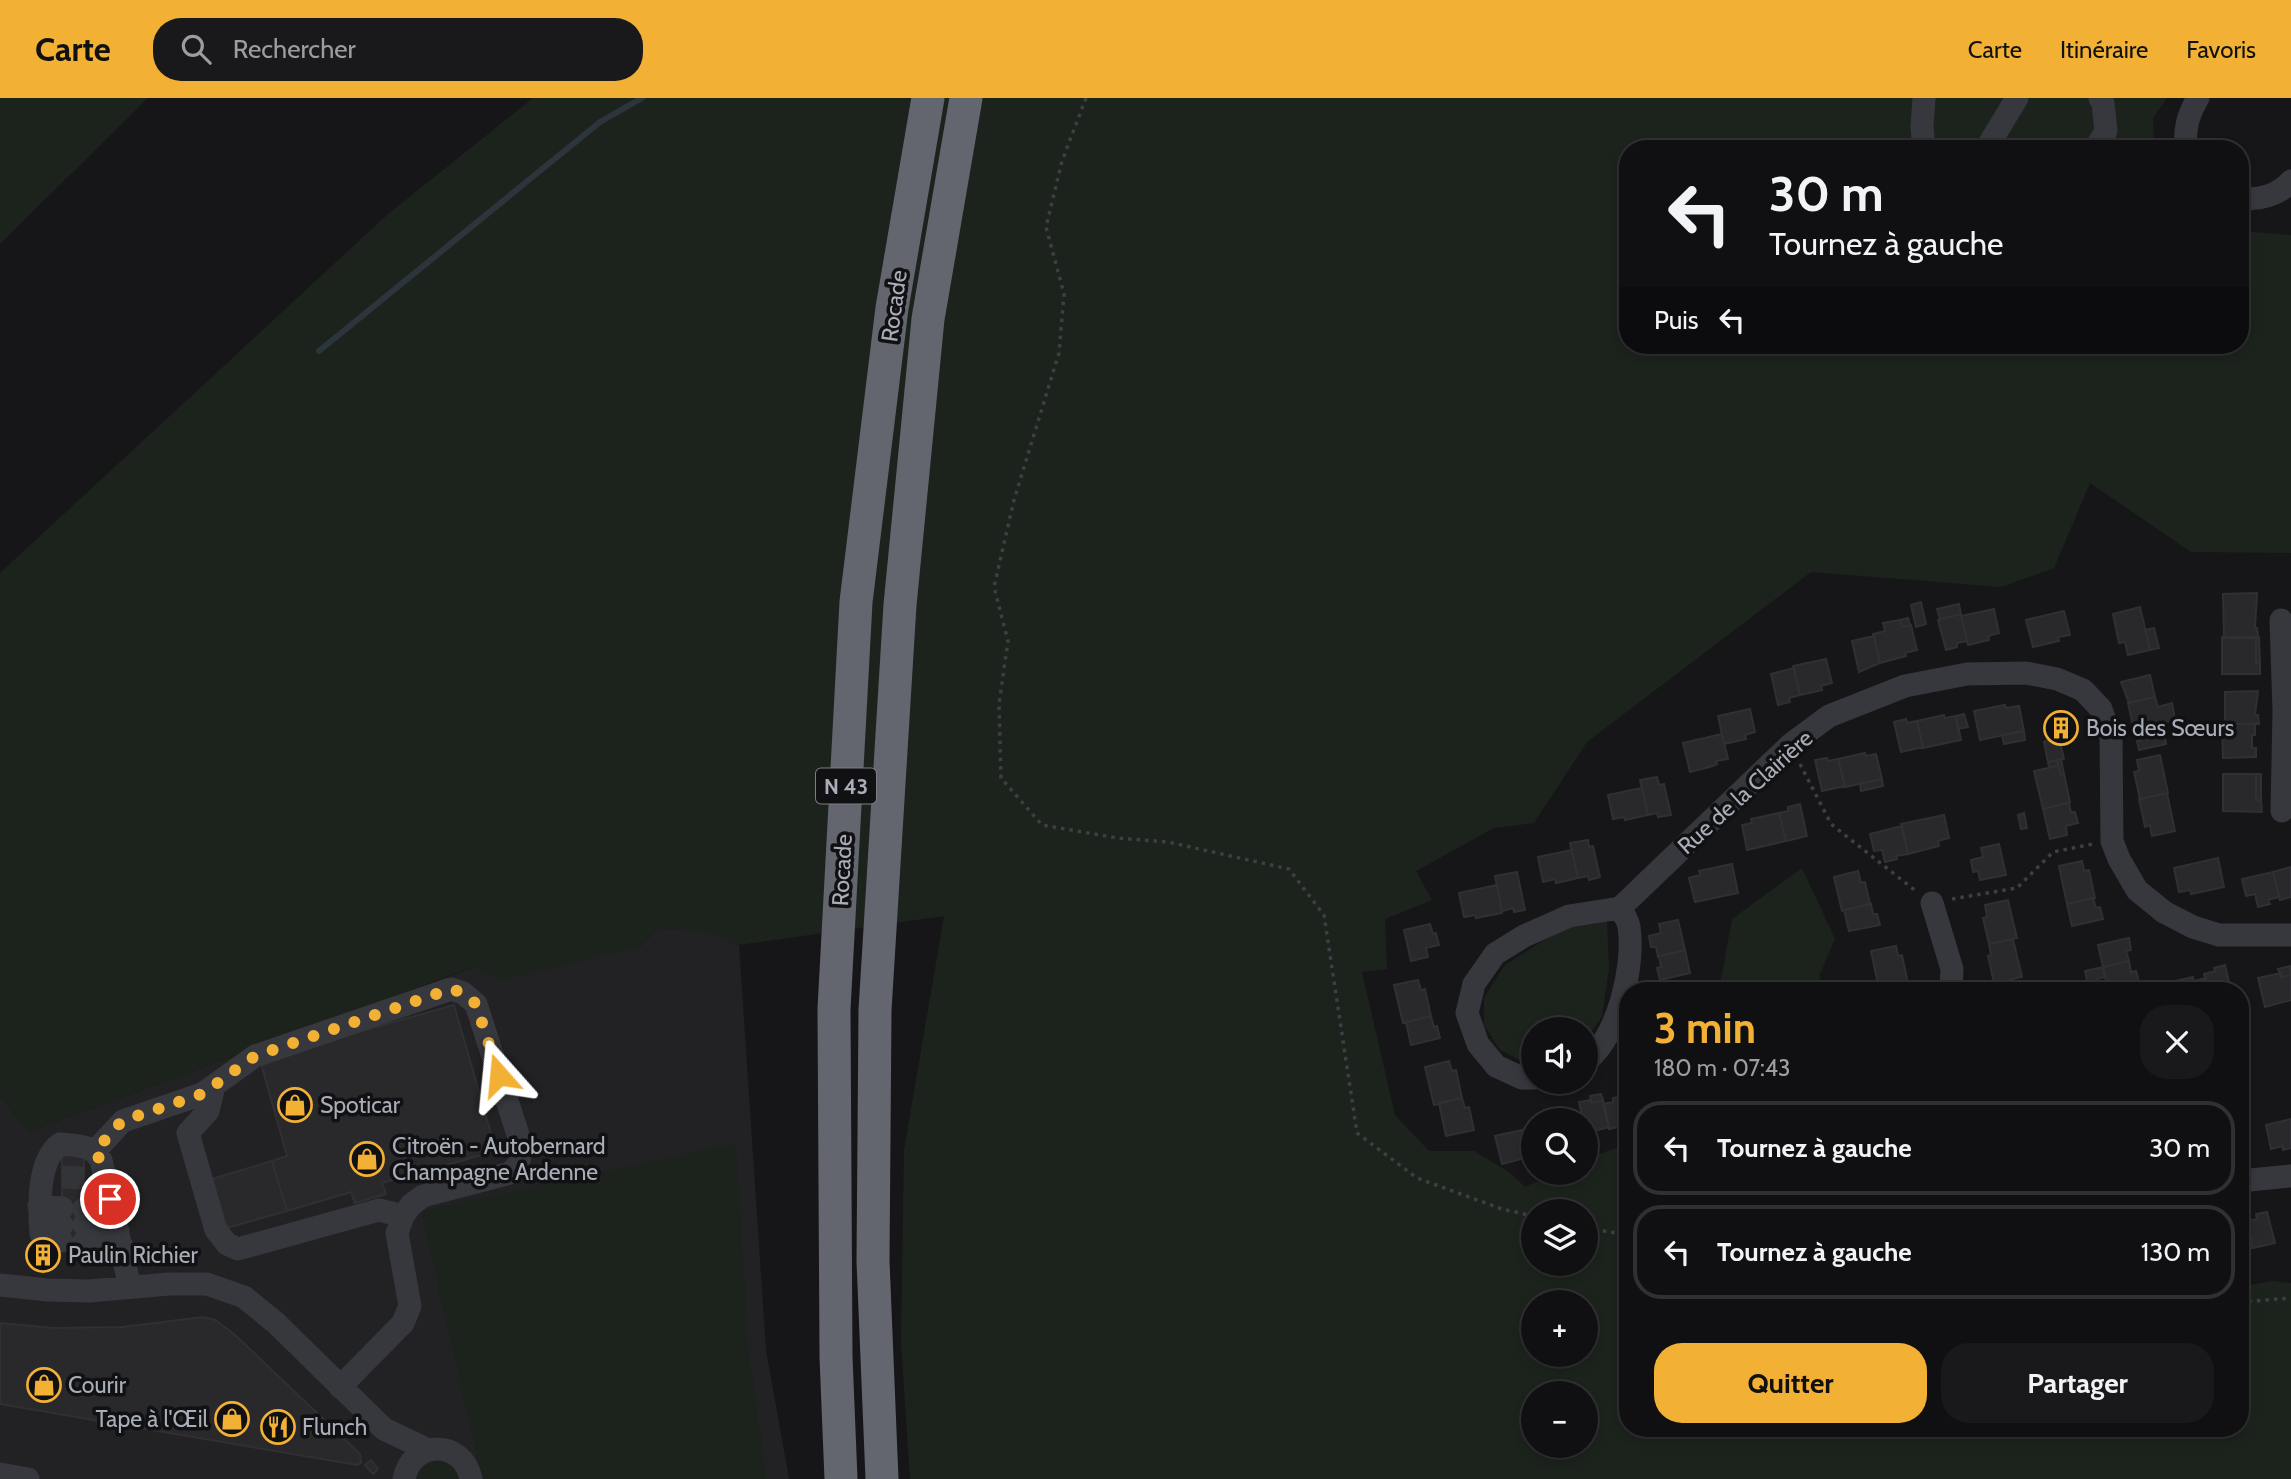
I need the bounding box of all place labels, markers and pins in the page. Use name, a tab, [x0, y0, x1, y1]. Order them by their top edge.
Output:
building icon: Bois des Sœurs	[2042, 709, 2080, 747]
place label: Bois des Sœurs	[2086, 714, 2234, 742]
shop icon: Spoticar	[276, 1086, 314, 1124]
place label: Spoticar	[320, 1091, 401, 1119]
place label: Citroën - Autobernard Champagne Ardenne	[392, 1132, 606, 1186]
shop icon: Citroën - Autobernard Champagne Ardenne	[348, 1140, 386, 1178]
pin	[80, 1169, 140, 1229]
building icon: Paulin Richier	[24, 1236, 62, 1274]
place label: Paulin Richier	[68, 1241, 198, 1269]
shop icon: Courir	[25, 1366, 63, 1404]
place label: Courir	[68, 1371, 127, 1399]
shop icon: Tape à l'Œil	[213, 1400, 251, 1438]
place label: Tape à l'Œil	[96, 1405, 209, 1433]
restaurant icon: Flunch	[259, 1408, 297, 1446]
place label: Flunch	[302, 1413, 367, 1441]

